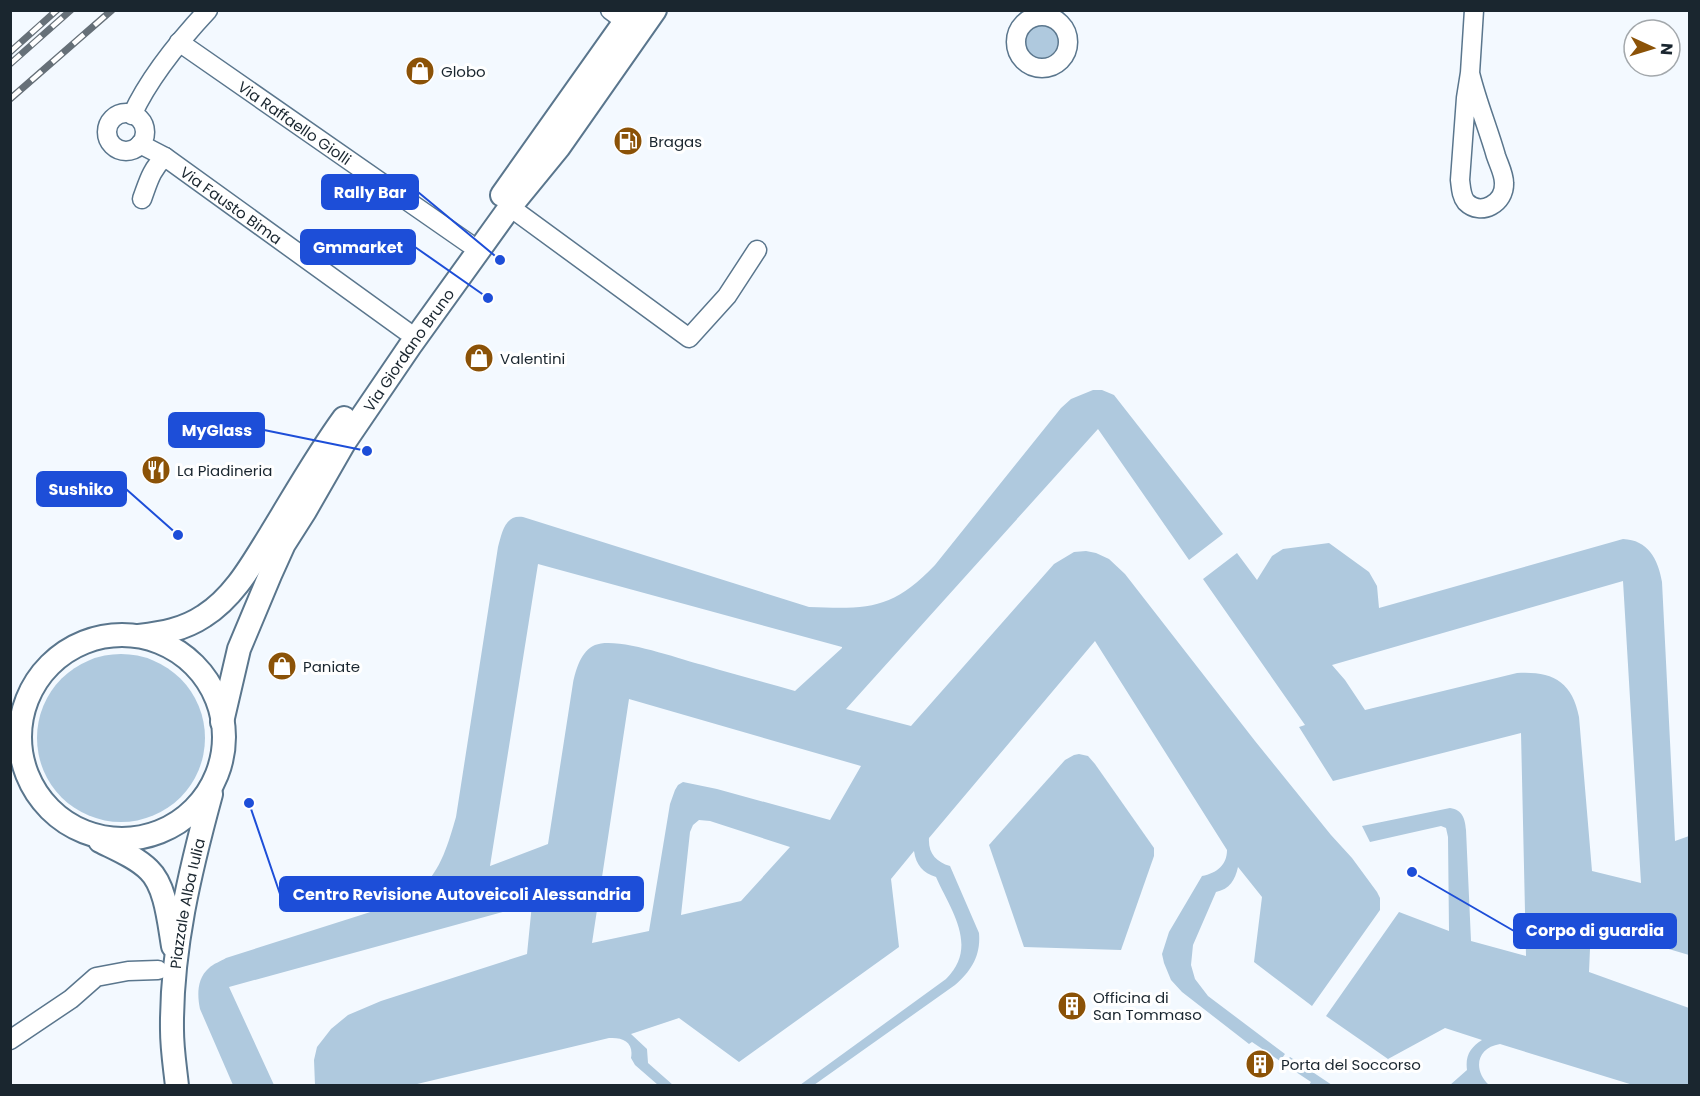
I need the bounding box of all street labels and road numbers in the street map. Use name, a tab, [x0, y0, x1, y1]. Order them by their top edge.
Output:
street label: Via Raffaello Giolli	[234, 76, 356, 169]
street label: Via Fausto Bima	[176, 161, 286, 249]
street label: Via Giordano Bruno	[358, 284, 459, 415]
street label: Piazzale Alba Iulia	[164, 836, 209, 970]

